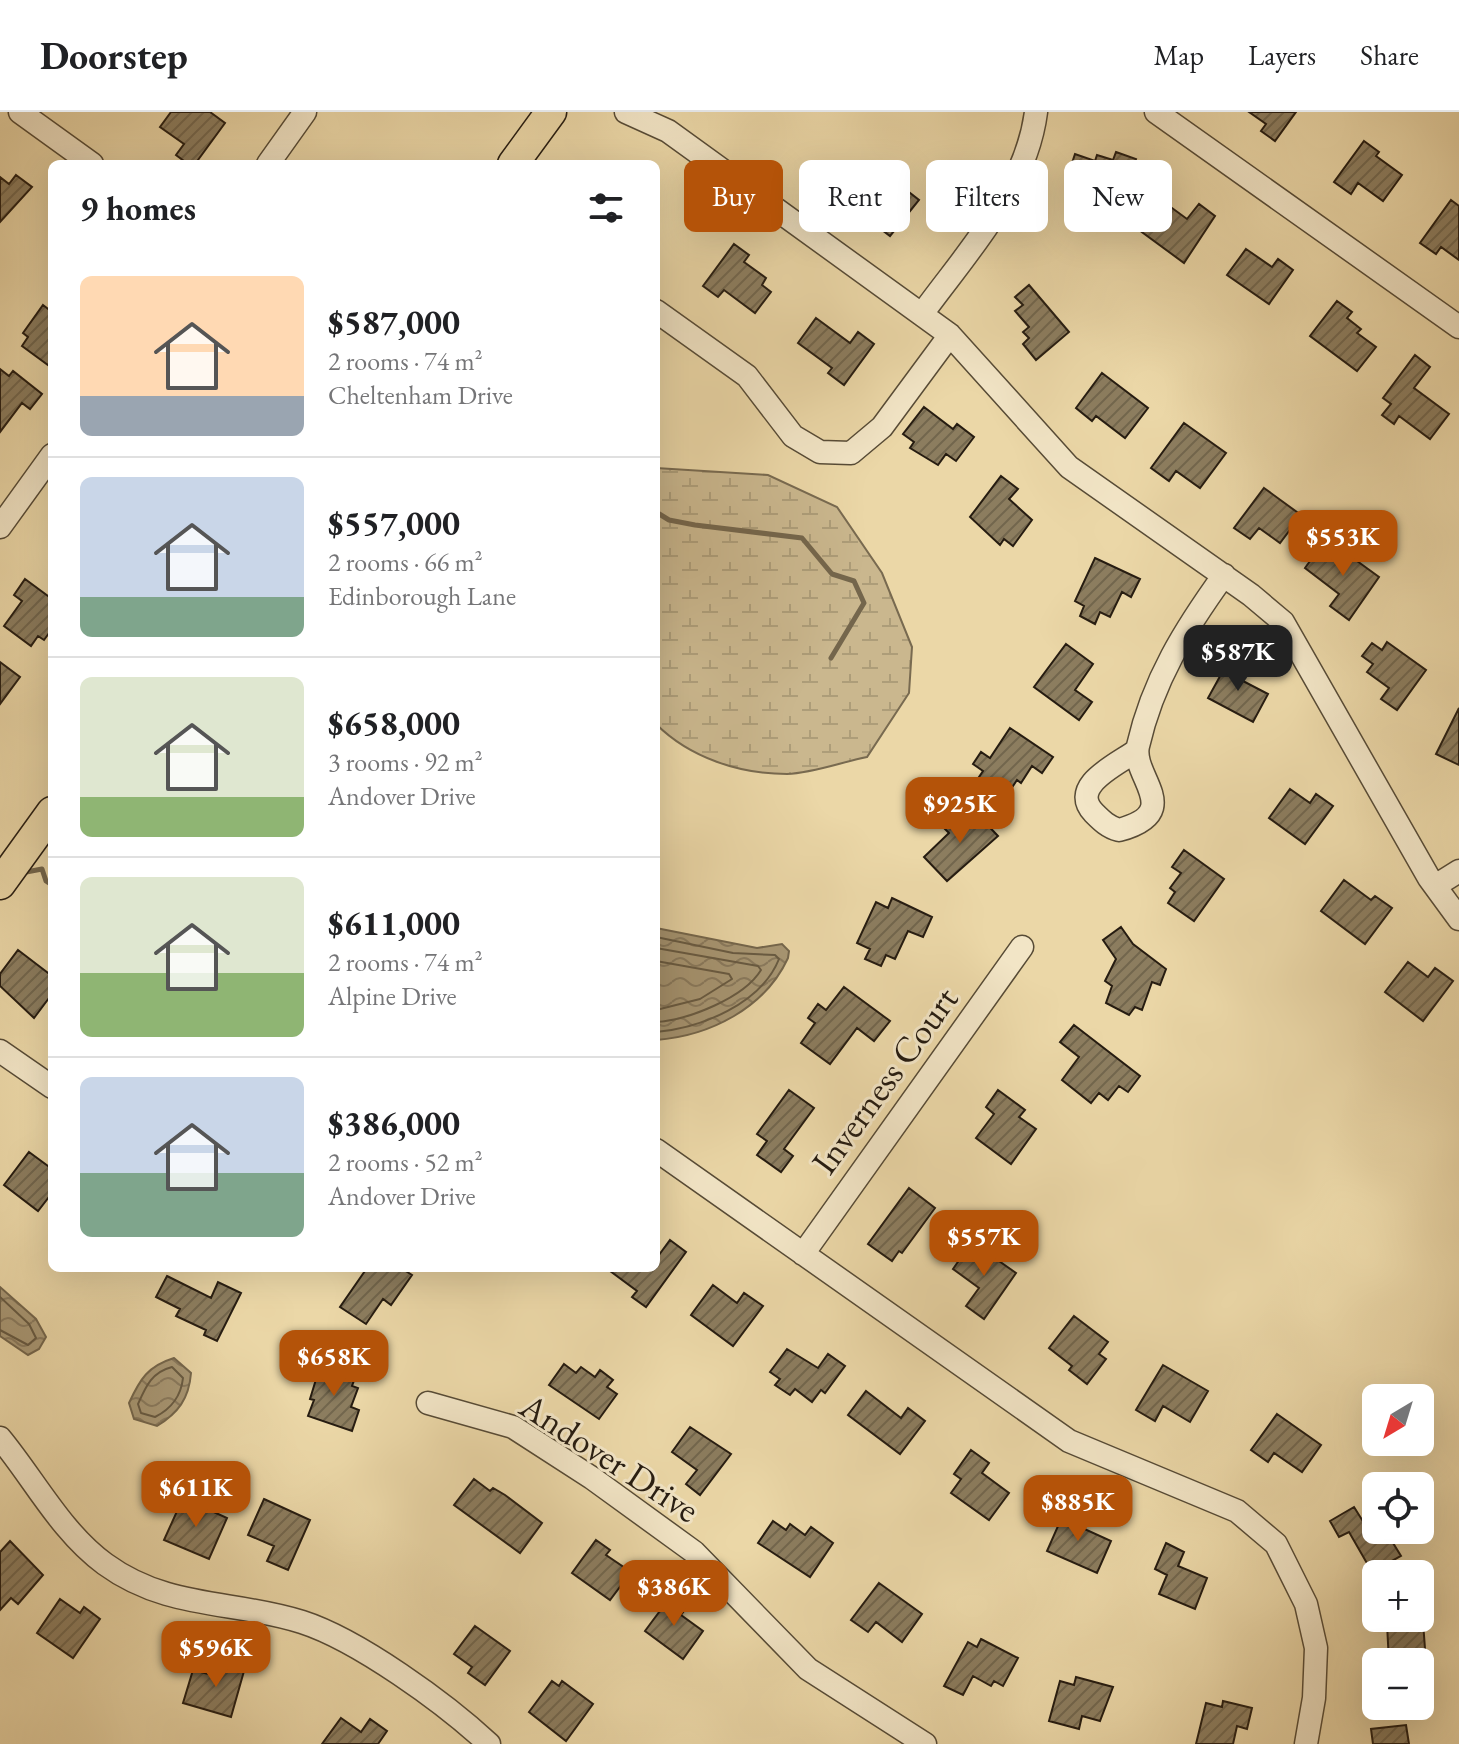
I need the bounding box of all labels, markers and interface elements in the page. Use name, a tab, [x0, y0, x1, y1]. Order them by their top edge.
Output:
text: Doorstep	[40, 31, 188, 80]
text: Map	[1154, 37, 1204, 73]
text: Layers	[1248, 37, 1316, 73]
text: Share	[1360, 37, 1419, 73]
chip: Buy	[684, 160, 783, 232]
chip: Rent	[799, 160, 910, 232]
chip: Filters	[926, 160, 1048, 232]
chip: New	[1064, 160, 1172, 232]
text: 9 homes	[80, 186, 196, 230]
icon: filters	[584, 186, 628, 230]
text: $587,000	[328, 300, 460, 344]
icon: home	[144, 308, 240, 404]
text: 2 rooms · 74 m²	[328, 344, 483, 378]
text: Cheltenham Drive	[328, 378, 513, 412]
text: $557,000	[328, 501, 460, 545]
icon: home	[144, 509, 240, 605]
pin: $553K	[1287, 510, 1399, 578]
text: $553K	[1306, 519, 1380, 553]
text: 2 rooms · 66 m²	[328, 545, 483, 579]
text: Edinborough Lane	[328, 579, 516, 613]
pin: $587K	[1182, 625, 1294, 693]
text: $587K	[1201, 634, 1275, 668]
text: $658,000	[328, 701, 460, 745]
icon: home	[144, 709, 240, 805]
text: 3 rooms · 92 m²	[328, 745, 483, 779]
pin: $925K	[904, 777, 1016, 845]
text: Andover Drive	[328, 779, 476, 813]
text: $925K	[923, 786, 997, 820]
text: $611,000	[328, 901, 460, 945]
icon: home	[144, 909, 240, 1005]
text: 2 rooms · 74 m²	[328, 945, 483, 979]
street label: Inverness Court	[801, 977, 969, 1183]
text: Alpine Drive	[328, 979, 457, 1013]
text: $386,000	[328, 1101, 460, 1145]
icon: home	[144, 1109, 240, 1205]
text: 2 rooms · 52 m²	[328, 1145, 483, 1179]
text: Andover Drive	[328, 1179, 476, 1213]
pin: $557K	[928, 1210, 1040, 1278]
text: $557K	[947, 1219, 1021, 1253]
pin: $658K	[278, 1330, 390, 1398]
text: $658K	[297, 1339, 371, 1373]
street label: Andover Drive	[510, 1381, 708, 1533]
north arrow	[1362, 1384, 1434, 1456]
map controls	[1362, 1384, 1434, 1720]
pin: $611K	[140, 1461, 252, 1529]
text: $611K	[159, 1470, 233, 1504]
button: locate	[1362, 1472, 1434, 1544]
pin: $885K	[1022, 1475, 1134, 1543]
text: $885K	[1041, 1484, 1115, 1518]
pin: $386K	[618, 1560, 730, 1628]
button: +	[1362, 1560, 1434, 1632]
text: $386K	[637, 1569, 711, 1603]
pin: $596K	[160, 1621, 272, 1689]
text: $596K	[179, 1630, 253, 1664]
button: −	[1362, 1648, 1434, 1720]

